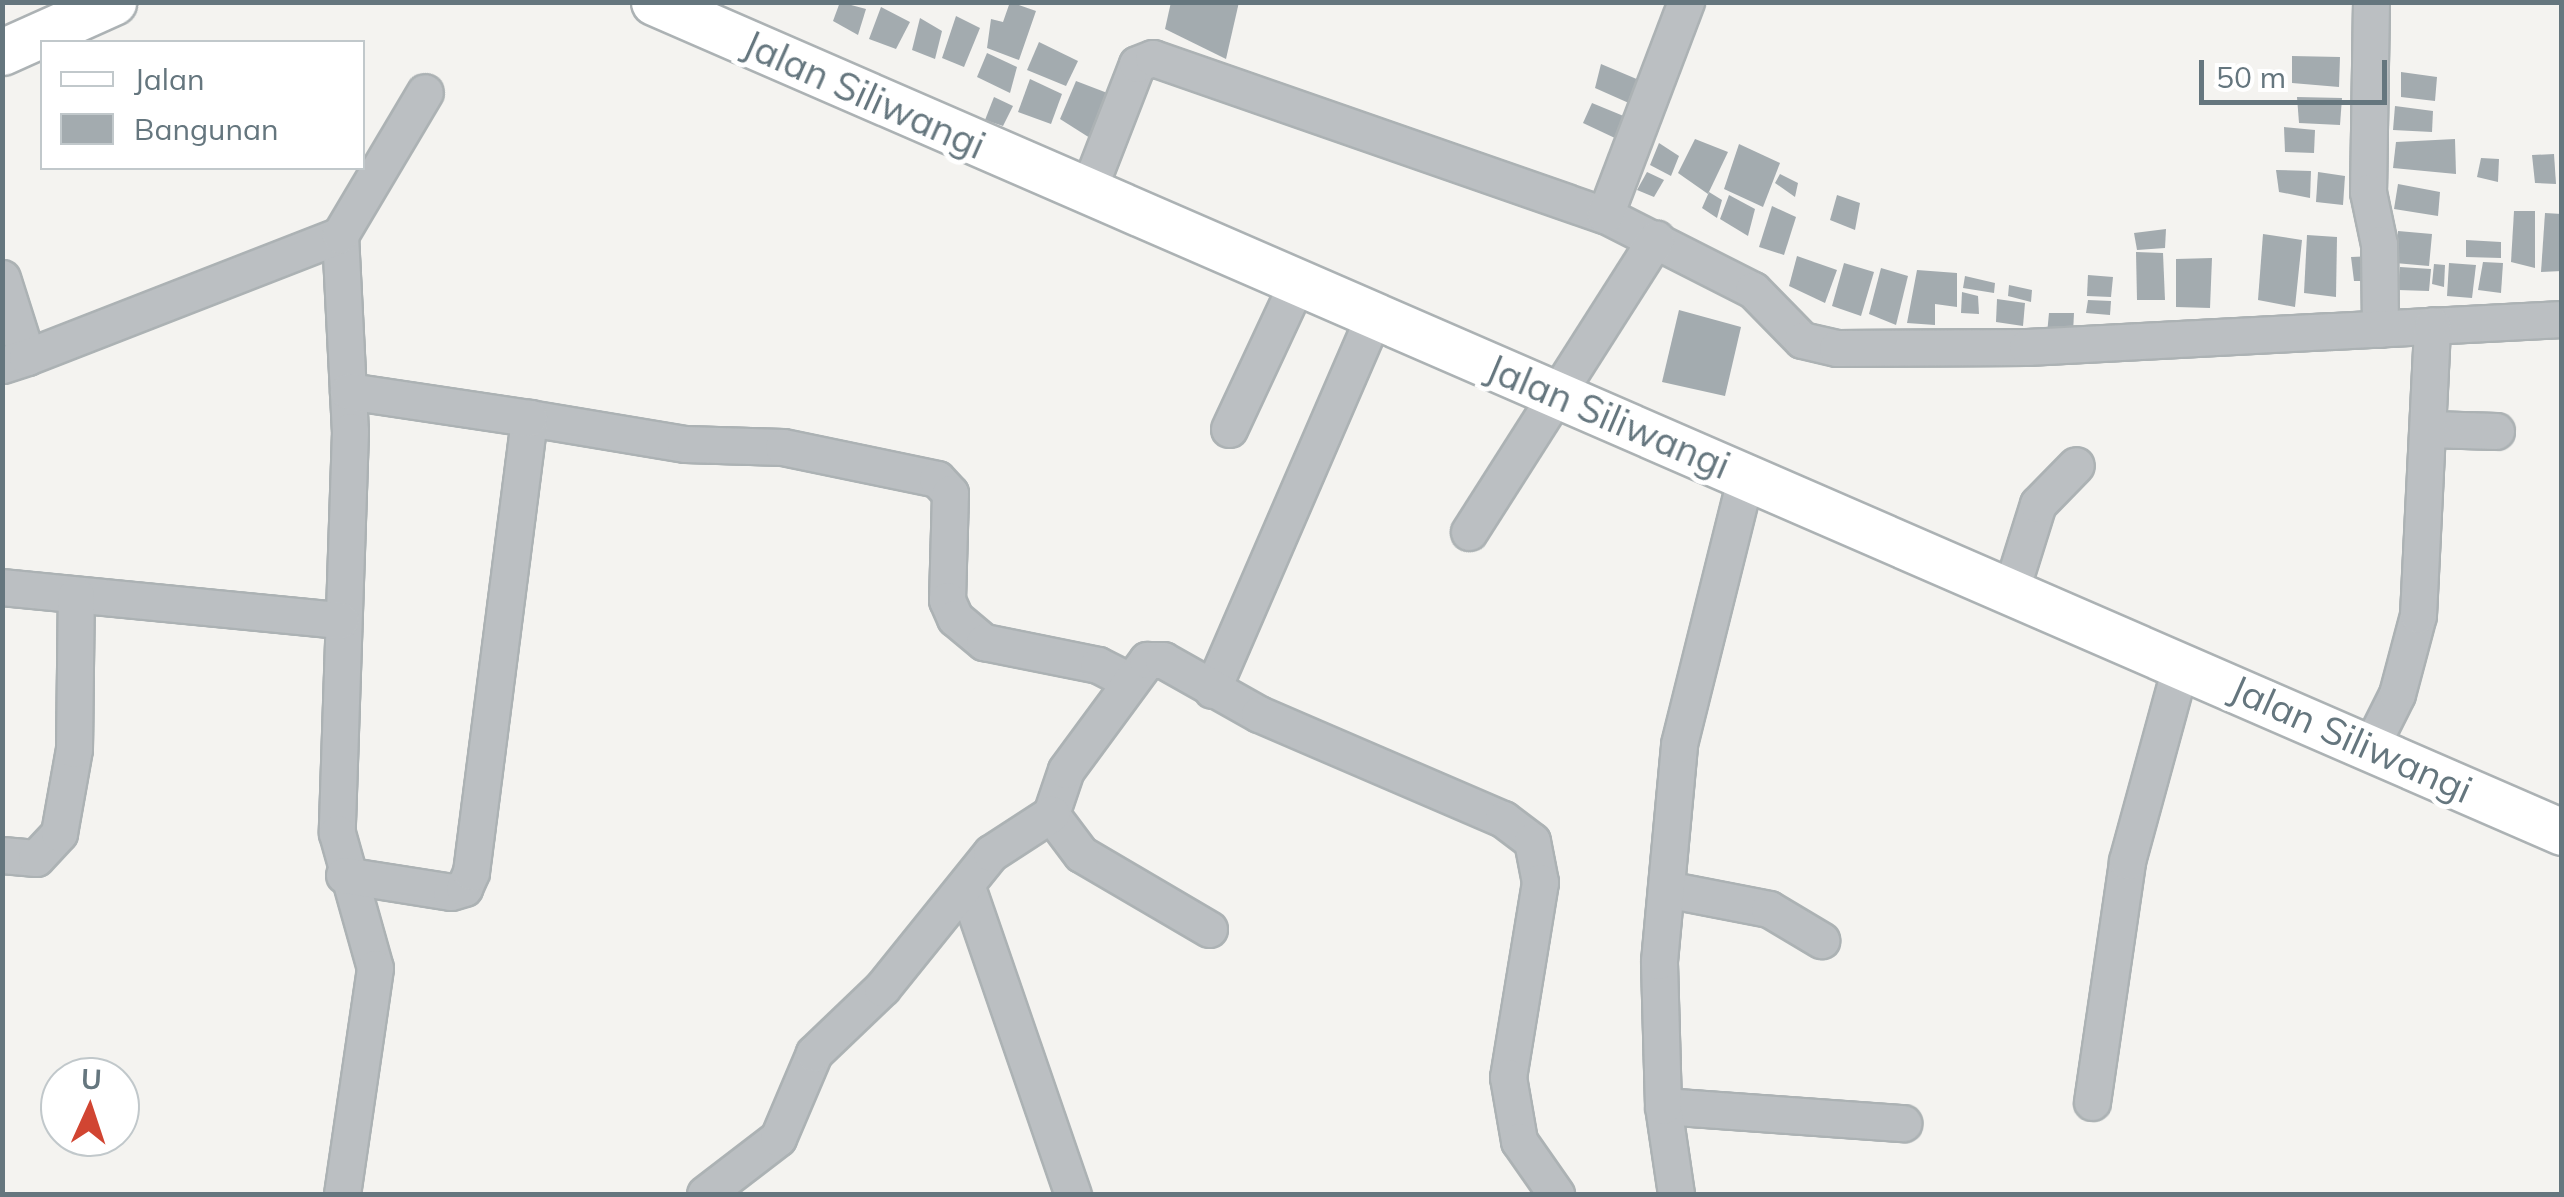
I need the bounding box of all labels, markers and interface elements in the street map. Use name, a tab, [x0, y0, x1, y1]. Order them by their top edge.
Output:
street label: Jalan Siliwangi	[736, 21, 992, 169]
legend	[40, 40, 365, 170]
scale bar	[2204, 40, 2392, 102]
text: 50 m	[2216, 58, 2286, 96]
text: Jalan	[134, 60, 205, 98]
text: Bangunan	[134, 110, 279, 148]
street label: Jalan Siliwangi	[1480, 345, 1736, 489]
street label: Jalan Siliwangi	[2223, 665, 2479, 813]
north arrow	[40, 1057, 140, 1157]
text: U	[80, 1061, 103, 1097]

